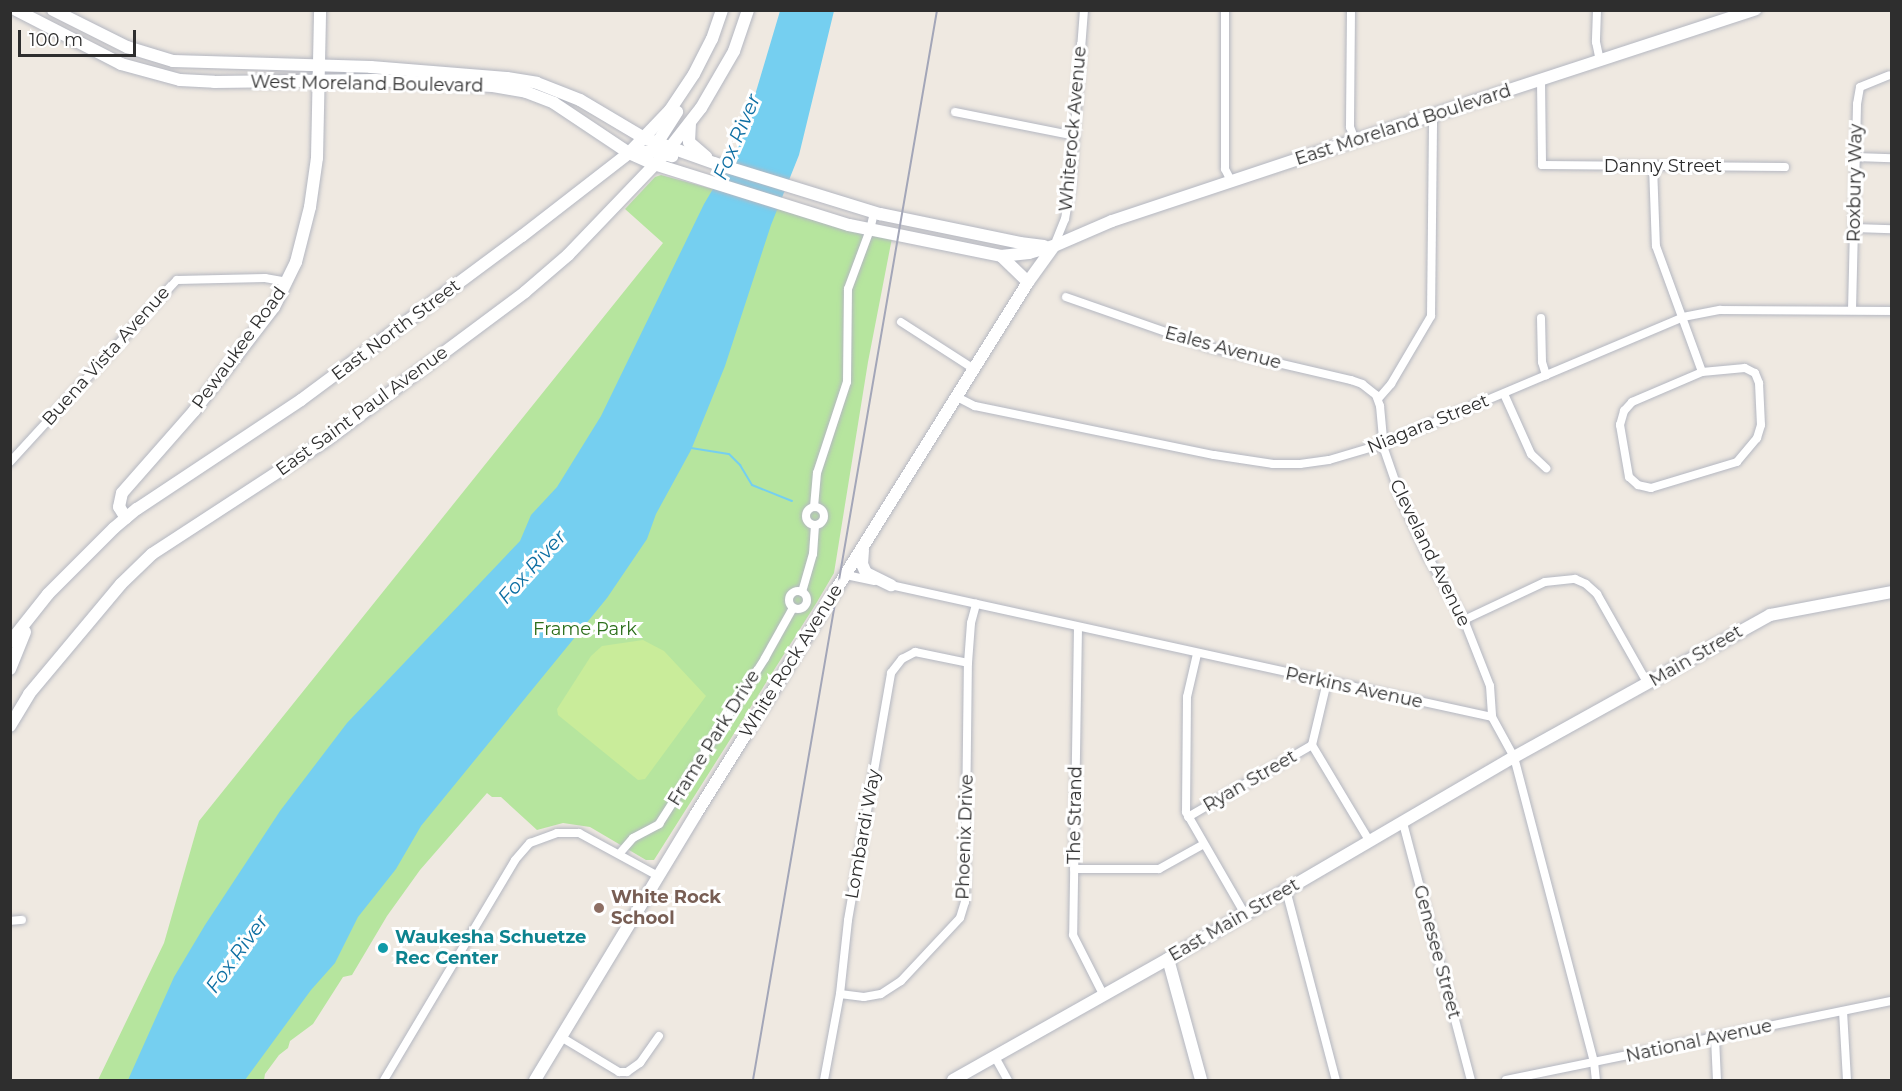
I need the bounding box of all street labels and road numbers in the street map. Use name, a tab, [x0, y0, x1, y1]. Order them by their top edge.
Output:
street label: Whiterock Avenue	[1055, 45, 1091, 213]
street label: West Moreland Boulevard	[250, 71, 484, 97]
street label: East Moreland Boulevard	[1292, 80, 1514, 170]
street label: Roxbury Way	[1843, 124, 1867, 242]
street label: Danny Street	[1604, 155, 1722, 177]
street label: East North Street	[327, 275, 465, 385]
street label: Buena Vista Avenue	[38, 282, 174, 430]
street label: Pewaukee Road	[188, 283, 290, 413]
street label: Eales Avenue	[1162, 322, 1284, 374]
street label: East Saint Paul Avenue	[272, 341, 452, 481]
street label: Niagara Street	[1364, 390, 1492, 458]
street label: Cleveland Avenue	[1385, 476, 1475, 630]
street label: White Rock Avenue	[735, 580, 847, 742]
street label: Main Street	[1646, 621, 1746, 691]
street label: Perkins Avenue	[1283, 663, 1425, 713]
street label: Frame Park Drive	[664, 666, 764, 810]
street label: Ryan Street	[1199, 746, 1301, 816]
street label: The Strand	[1063, 766, 1087, 864]
street label: Lombardi Way	[841, 767, 885, 901]
street label: Phoenix Drive	[952, 774, 978, 900]
street label: East Main Street	[1165, 874, 1303, 966]
street label: Genesee Street	[1409, 883, 1465, 1021]
street label: National Avenue	[1624, 1015, 1774, 1067]

